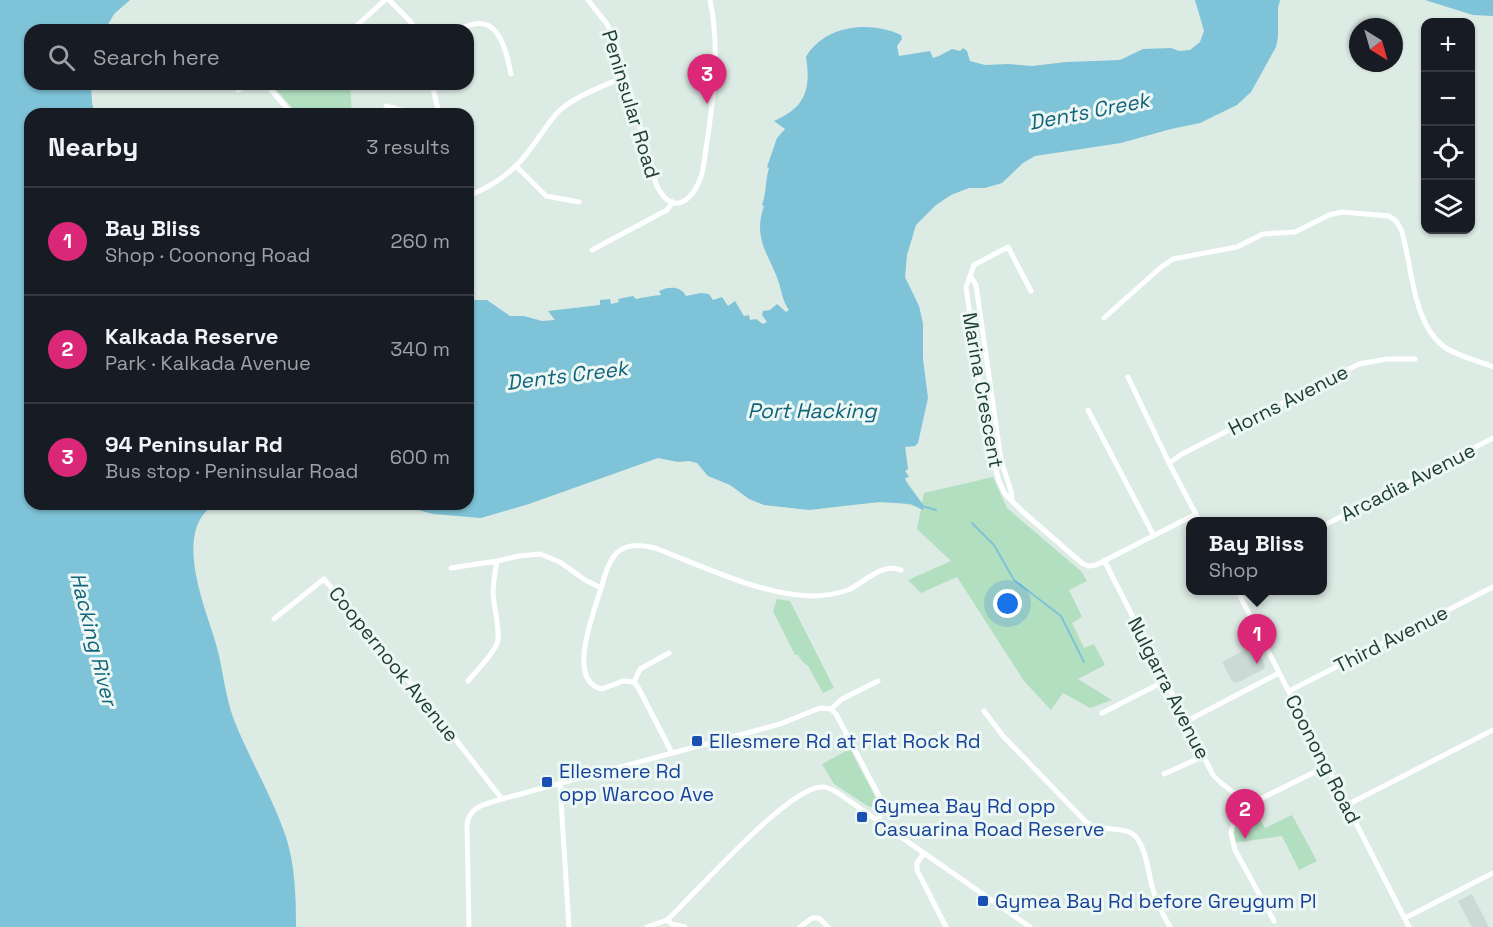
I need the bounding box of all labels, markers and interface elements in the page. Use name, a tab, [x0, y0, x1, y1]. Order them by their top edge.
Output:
north arrow	[1349, 18, 1403, 72]
map controls	[1421, 18, 1475, 234]
button: +	[1421, 18, 1475, 72]
search box	[24, 24, 474, 90]
street label: Peninsular Road	[596, 27, 666, 181]
icon: search	[45, 41, 78, 74]
text: Search here	[93, 43, 220, 71]
pin: 3	[688, 54, 726, 104]
button: −	[1421, 72, 1475, 126]
water label: Dents Creek	[1026, 86, 1154, 136]
button: locate	[1421, 126, 1475, 180]
text: Nearby	[48, 130, 138, 164]
text: 3 results	[366, 134, 450, 160]
button: layers	[1421, 180, 1475, 234]
text: Bay Bliss	[105, 214, 201, 242]
text: 1	[63, 228, 72, 254]
text: 260 m	[391, 228, 450, 254]
text: Shop · Coonong Road	[105, 242, 310, 268]
street label: Marina Crescent	[957, 310, 1009, 470]
text: Kalkada Reserve	[105, 322, 278, 350]
text: 2	[62, 336, 73, 362]
text: 340 m	[390, 336, 450, 362]
text: Park · Kalkada Avenue	[105, 350, 311, 376]
water label: Dents Creek	[505, 354, 632, 396]
street label: Horns Avenue	[1224, 359, 1352, 441]
water label: Port Hacking	[747, 397, 878, 424]
text: 94 Peninsular Rd	[105, 430, 283, 458]
street label: Arcadia Avenue	[1336, 437, 1480, 527]
text: 3	[61, 444, 74, 470]
text: 600 m	[390, 444, 450, 470]
text: Bus stop · Peninsular Road	[105, 458, 358, 484]
popup	[1186, 517, 1327, 595]
text: Bay Bliss	[1209, 529, 1304, 557]
text: Shop	[1209, 557, 1259, 583]
water label: Hacking River	[64, 570, 124, 710]
street label: Coopernook Avenue	[323, 581, 465, 747]
your location	[993, 589, 1022, 618]
street label: Third Avenue	[1330, 599, 1452, 679]
street label: Nulgarra Avenue	[1122, 612, 1216, 764]
pin: 1	[1238, 614, 1276, 664]
street label: Coonong Road	[1279, 690, 1367, 828]
place label: Ellesmere Rd at Flat Rock Rd	[709, 728, 981, 754]
marker: Ellesmere Rd at Flat Rock Rd	[690, 734, 704, 748]
place label: Ellesmere Rd opp Warcoo Ave	[559, 758, 714, 807]
marker: Ellesmere Rd opp Warcoo Ave	[540, 775, 554, 789]
pin: 2	[1226, 790, 1264, 839]
place label: Gymea Bay Rd opp Casuarina Road Reserve	[874, 793, 1105, 842]
marker: Gymea Bay Rd opp Casuarina Road Reserve	[855, 810, 869, 824]
place label: Gymea Bay Rd before Greygum Pl	[995, 888, 1317, 914]
marker: Gymea Bay Rd before Greygum Pl	[976, 894, 990, 908]

